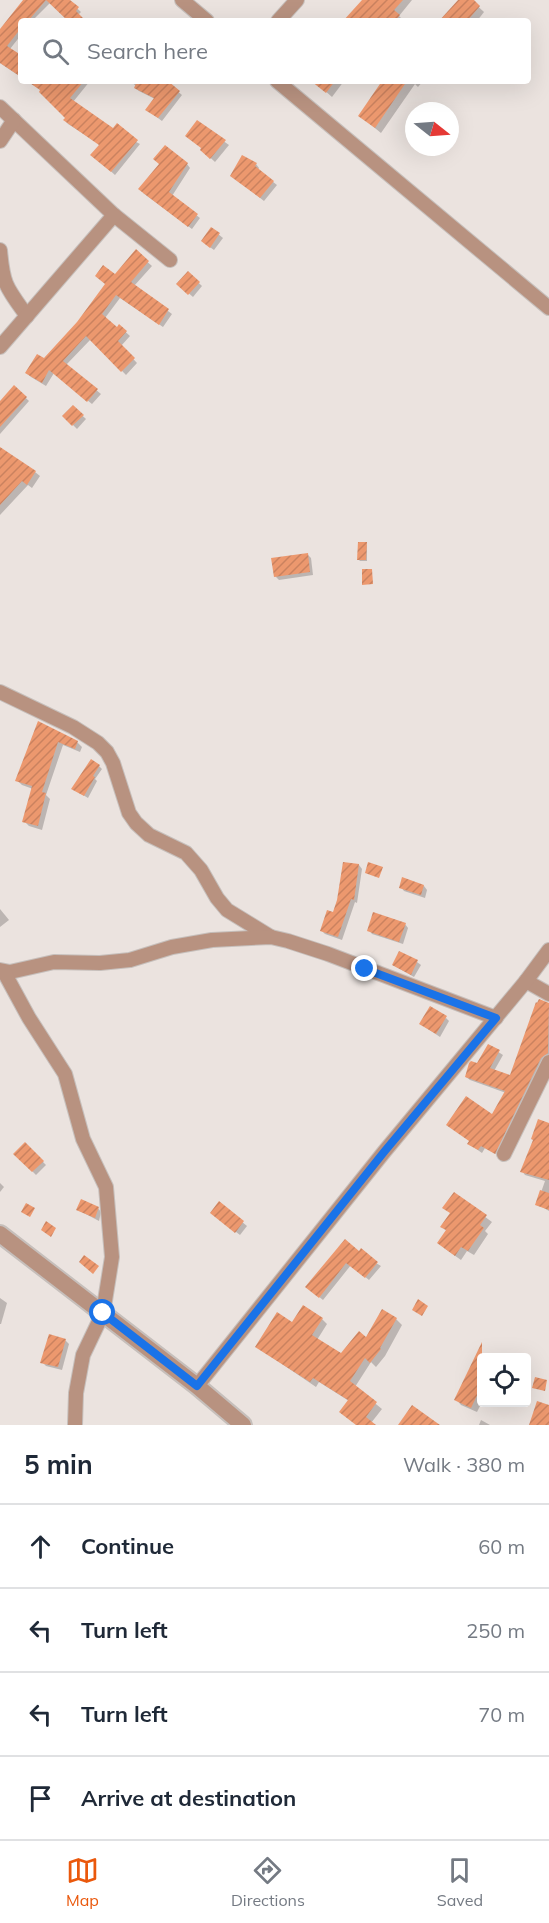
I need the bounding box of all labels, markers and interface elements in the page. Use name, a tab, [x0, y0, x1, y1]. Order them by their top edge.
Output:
search box	[18, 18, 531, 84]
icon: search	[39, 35, 72, 68]
text: Search here	[87, 37, 208, 65]
north arrow	[405, 102, 459, 156]
route end	[351, 955, 377, 981]
route start	[89, 1299, 115, 1325]
map controls	[477, 1353, 531, 1407]
button: locate	[477, 1353, 531, 1407]
text: 5 min	[24, 1448, 93, 1481]
text: Walk · 380 m	[403, 1452, 525, 1477]
icon: ahead	[24, 1530, 57, 1563]
text: Continue	[81, 1532, 174, 1560]
text: 60 m	[478, 1534, 525, 1559]
icon: left	[24, 1614, 57, 1647]
text: Turn left	[81, 1616, 168, 1644]
text: 250 m	[466, 1618, 525, 1643]
icon: left	[24, 1698, 57, 1731]
text: Turn left	[81, 1700, 168, 1728]
text: 70 m	[478, 1702, 525, 1727]
icon: arrive	[24, 1782, 57, 1815]
text: Arrive at destination	[81, 1784, 296, 1812]
tab: Map	[66, 1854, 99, 1910]
tab: Directions	[231, 1854, 305, 1910]
tab: Saved	[437, 1854, 483, 1910]

